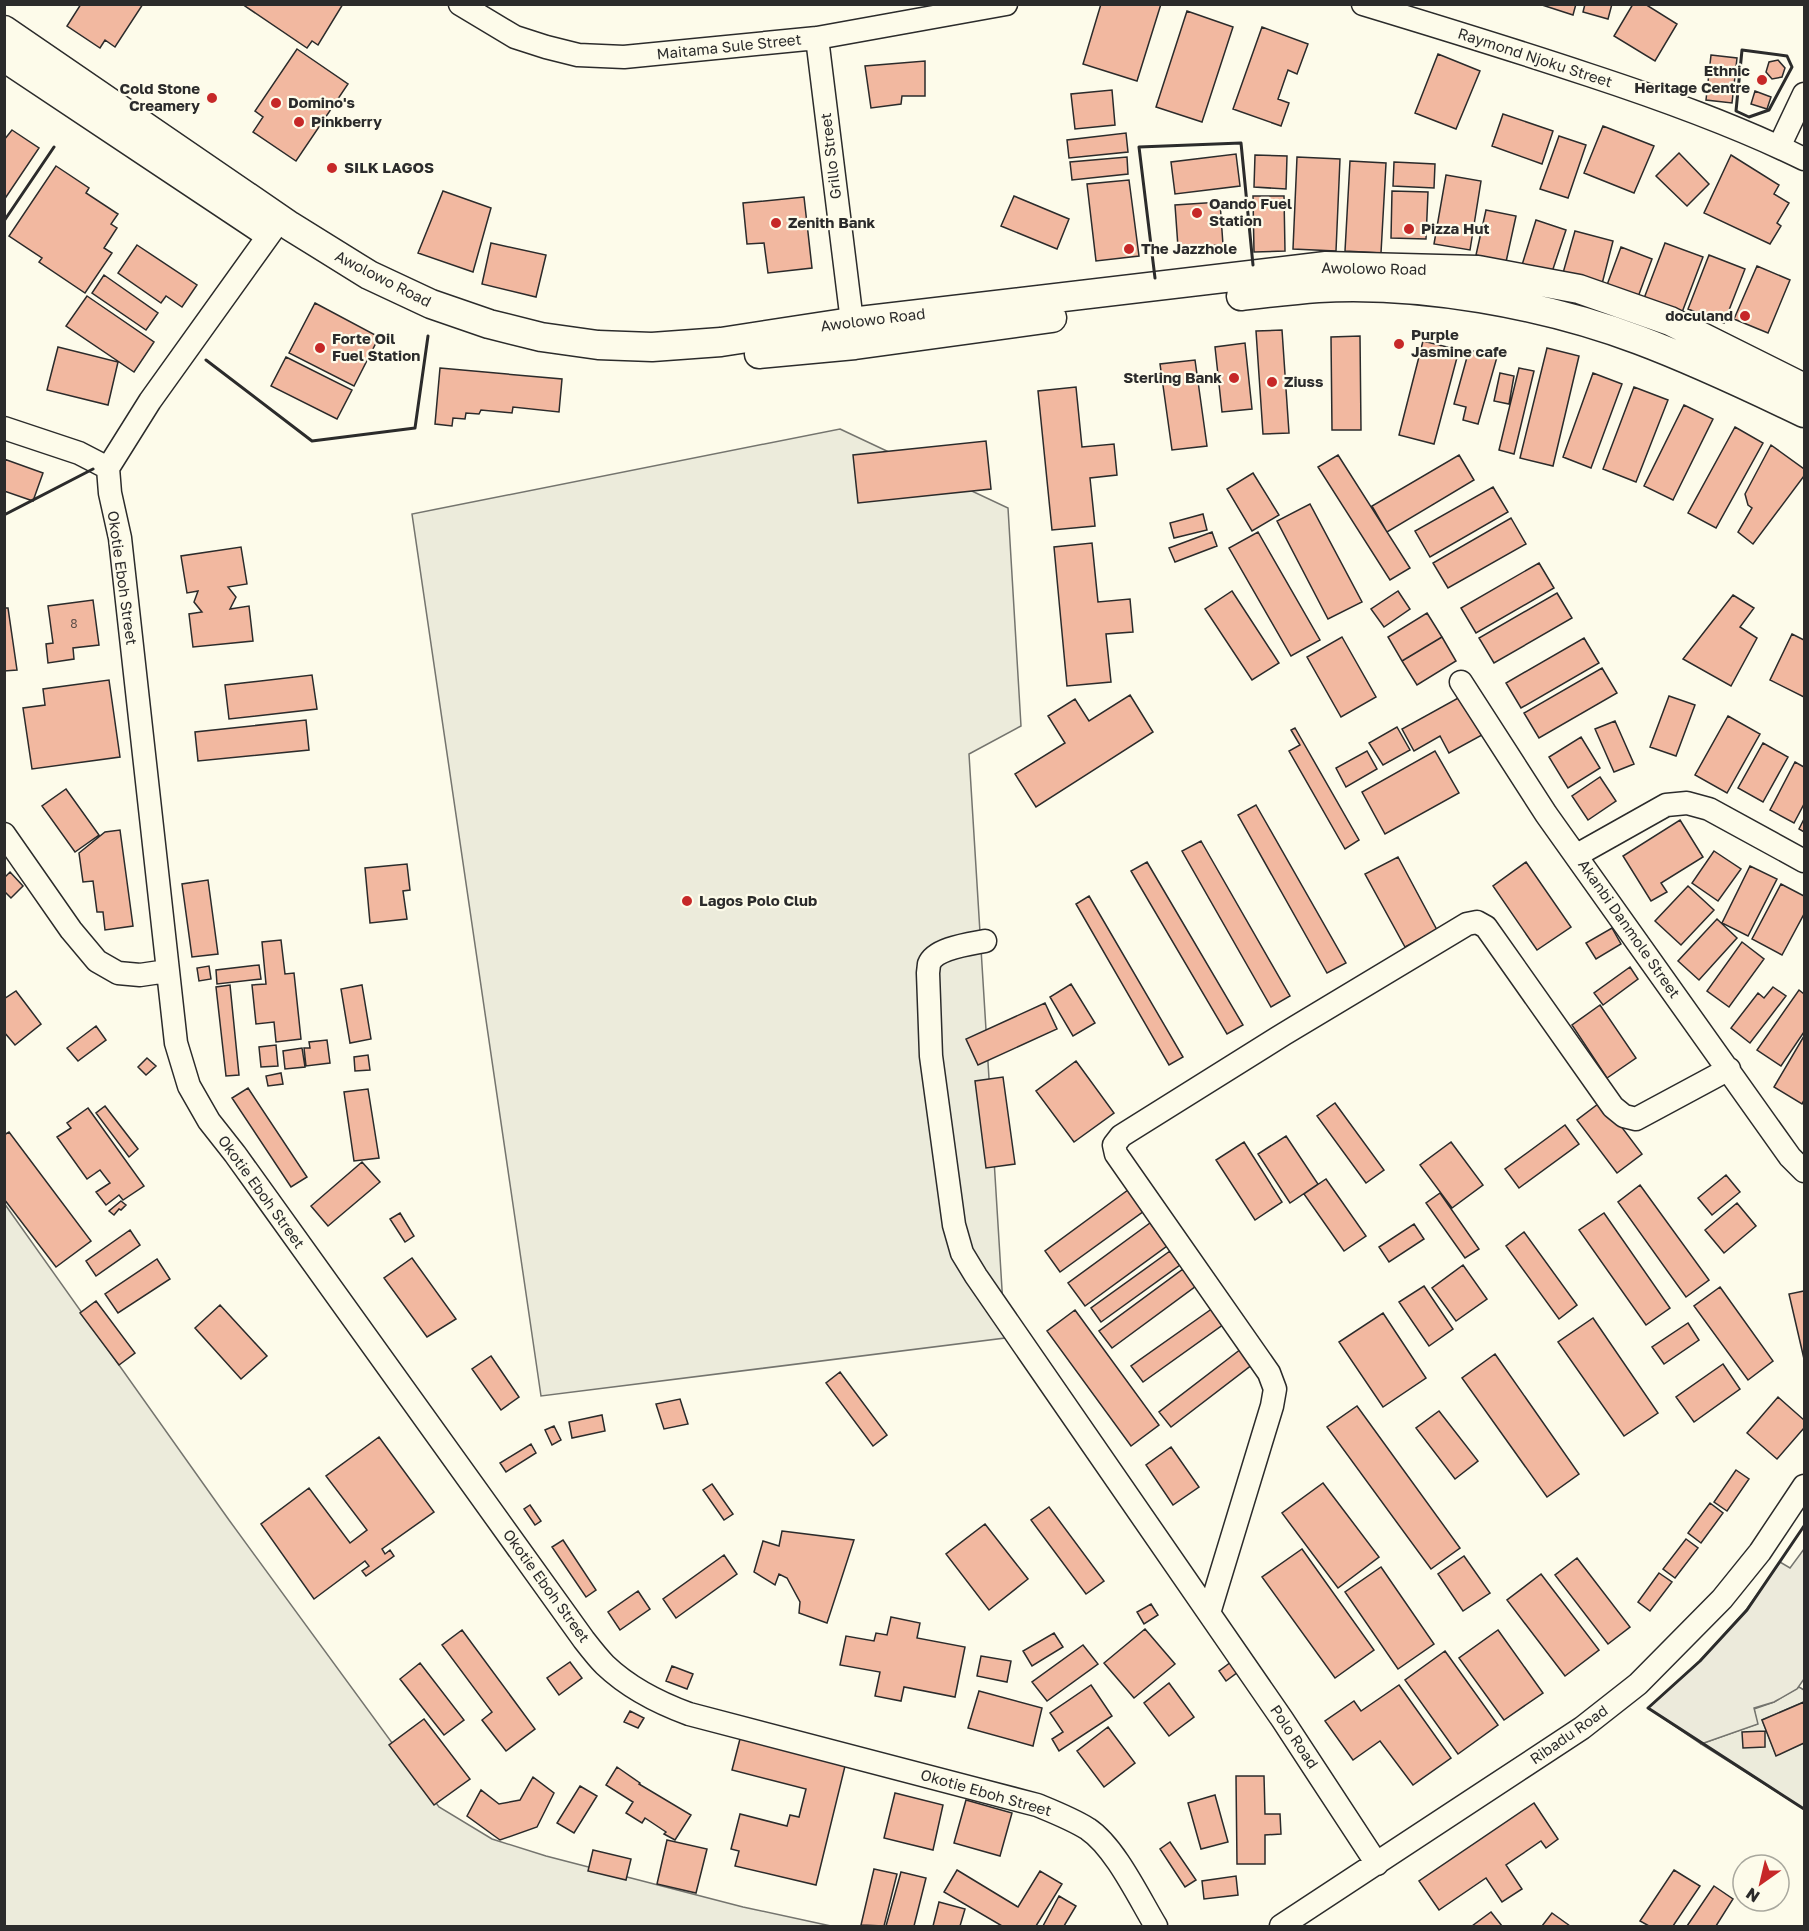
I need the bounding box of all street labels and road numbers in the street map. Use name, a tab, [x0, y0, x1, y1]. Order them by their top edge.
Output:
street label: Raymond Njoku Street	[1456, 24, 1615, 91]
street label: Maitama Sule Street	[656, 29, 802, 63]
street label: Grillo Street	[816, 112, 844, 200]
street label: Awolowo Road	[332, 246, 434, 310]
street label: Awolowo Road	[1321, 258, 1427, 278]
street label: Awolowo Road	[820, 304, 926, 334]
street label: Okotie Eboh Street	[105, 510, 141, 646]
street label: Akanbi Danmole Street	[1575, 856, 1685, 1001]
street label: Okotie Eboh Street	[215, 1131, 309, 1252]
street label: Okotie Eboh Street	[500, 1525, 594, 1646]
street label: Polo Road	[1267, 1701, 1323, 1772]
street label: Ribadu Road	[1526, 1701, 1611, 1768]
street label: Okotie Eboh Street	[919, 1765, 1054, 1819]

